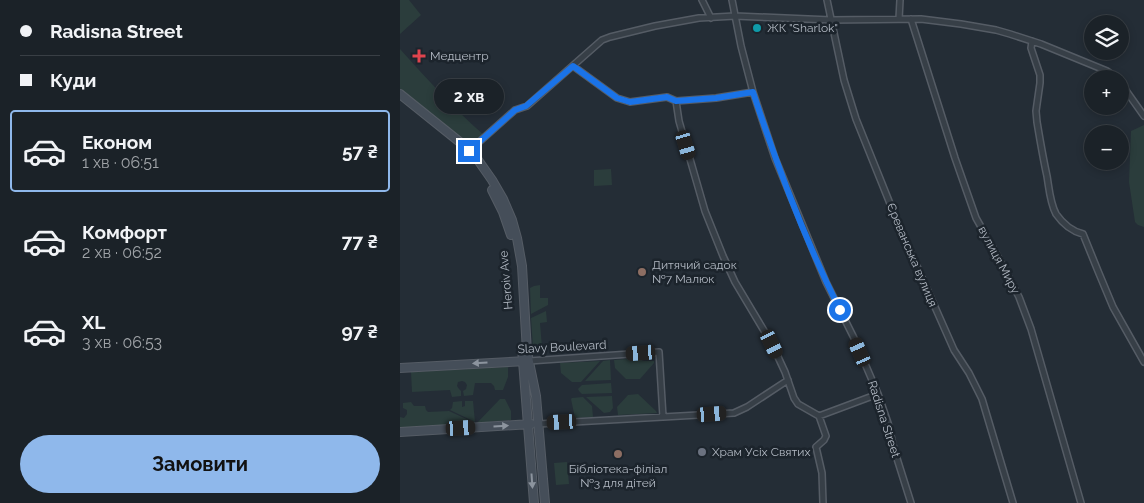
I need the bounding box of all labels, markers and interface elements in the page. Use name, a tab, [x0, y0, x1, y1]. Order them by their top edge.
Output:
map controls	[1084, 15, 1129, 170]
button: layers	[1084, 15, 1129, 60]
text: Radisna Street	[50, 20, 183, 42]
place label: ЖК "Sharlok"	[767, 21, 838, 35]
marker: ЖК "Sharlok"	[751, 22, 763, 34]
marker: Медцентр	[412, 49, 426, 63]
place label: Медцентр	[430, 49, 489, 63]
text: Куди	[50, 69, 96, 91]
button: +	[1084, 70, 1129, 115]
callout: 2 хв	[434, 78, 504, 114]
text: 2 хв	[454, 87, 484, 106]
button: −	[1084, 125, 1129, 170]
car	[674, 128, 697, 162]
icon: car	[22, 129, 67, 174]
text: Економ	[82, 131, 152, 153]
text: 57 ₴	[342, 140, 378, 162]
route end	[458, 140, 480, 162]
text: 1 хв · 06:51	[82, 153, 159, 172]
street label: Єреванська вулиця	[884, 201, 940, 309]
icon: car	[22, 219, 67, 264]
text: Комфорт	[82, 221, 167, 243]
street label: вулиця Миру	[975, 224, 1023, 297]
text: 77 ₴	[342, 230, 378, 252]
text: 2 хв · 06:52	[82, 243, 162, 262]
street label: Heroiv Ave	[496, 250, 516, 310]
place label: Дитячий садок №7 Малюк	[652, 258, 737, 286]
marker: Дитячий садок №7 Малюк	[636, 266, 648, 278]
route start	[829, 299, 851, 321]
icon: car	[22, 309, 67, 354]
text: XL	[82, 311, 105, 333]
text: 97 ₴	[341, 320, 378, 342]
car	[758, 327, 785, 361]
text: 3 хв · 06:53	[82, 333, 162, 352]
car	[847, 335, 872, 369]
street label: Slavy Boulevard	[517, 338, 607, 356]
car	[625, 344, 656, 362]
one-way arrow	[472, 360, 488, 368]
street label: Radisna Street	[865, 379, 903, 459]
car	[696, 405, 727, 423]
car	[546, 414, 577, 430]
car	[445, 420, 476, 436]
one-way arrow	[493, 421, 509, 429]
button: Замовити	[20, 435, 380, 493]
place label: Храм Усіх Святих	[712, 445, 810, 459]
marker: Храм Усіх Святих	[696, 446, 708, 458]
marker: Бібліотека-філіал №3 для дітей	[612, 448, 624, 460]
place label: Бібліотека-філіал №3 для дітей	[569, 462, 667, 490]
one-way arrow	[529, 473, 537, 489]

